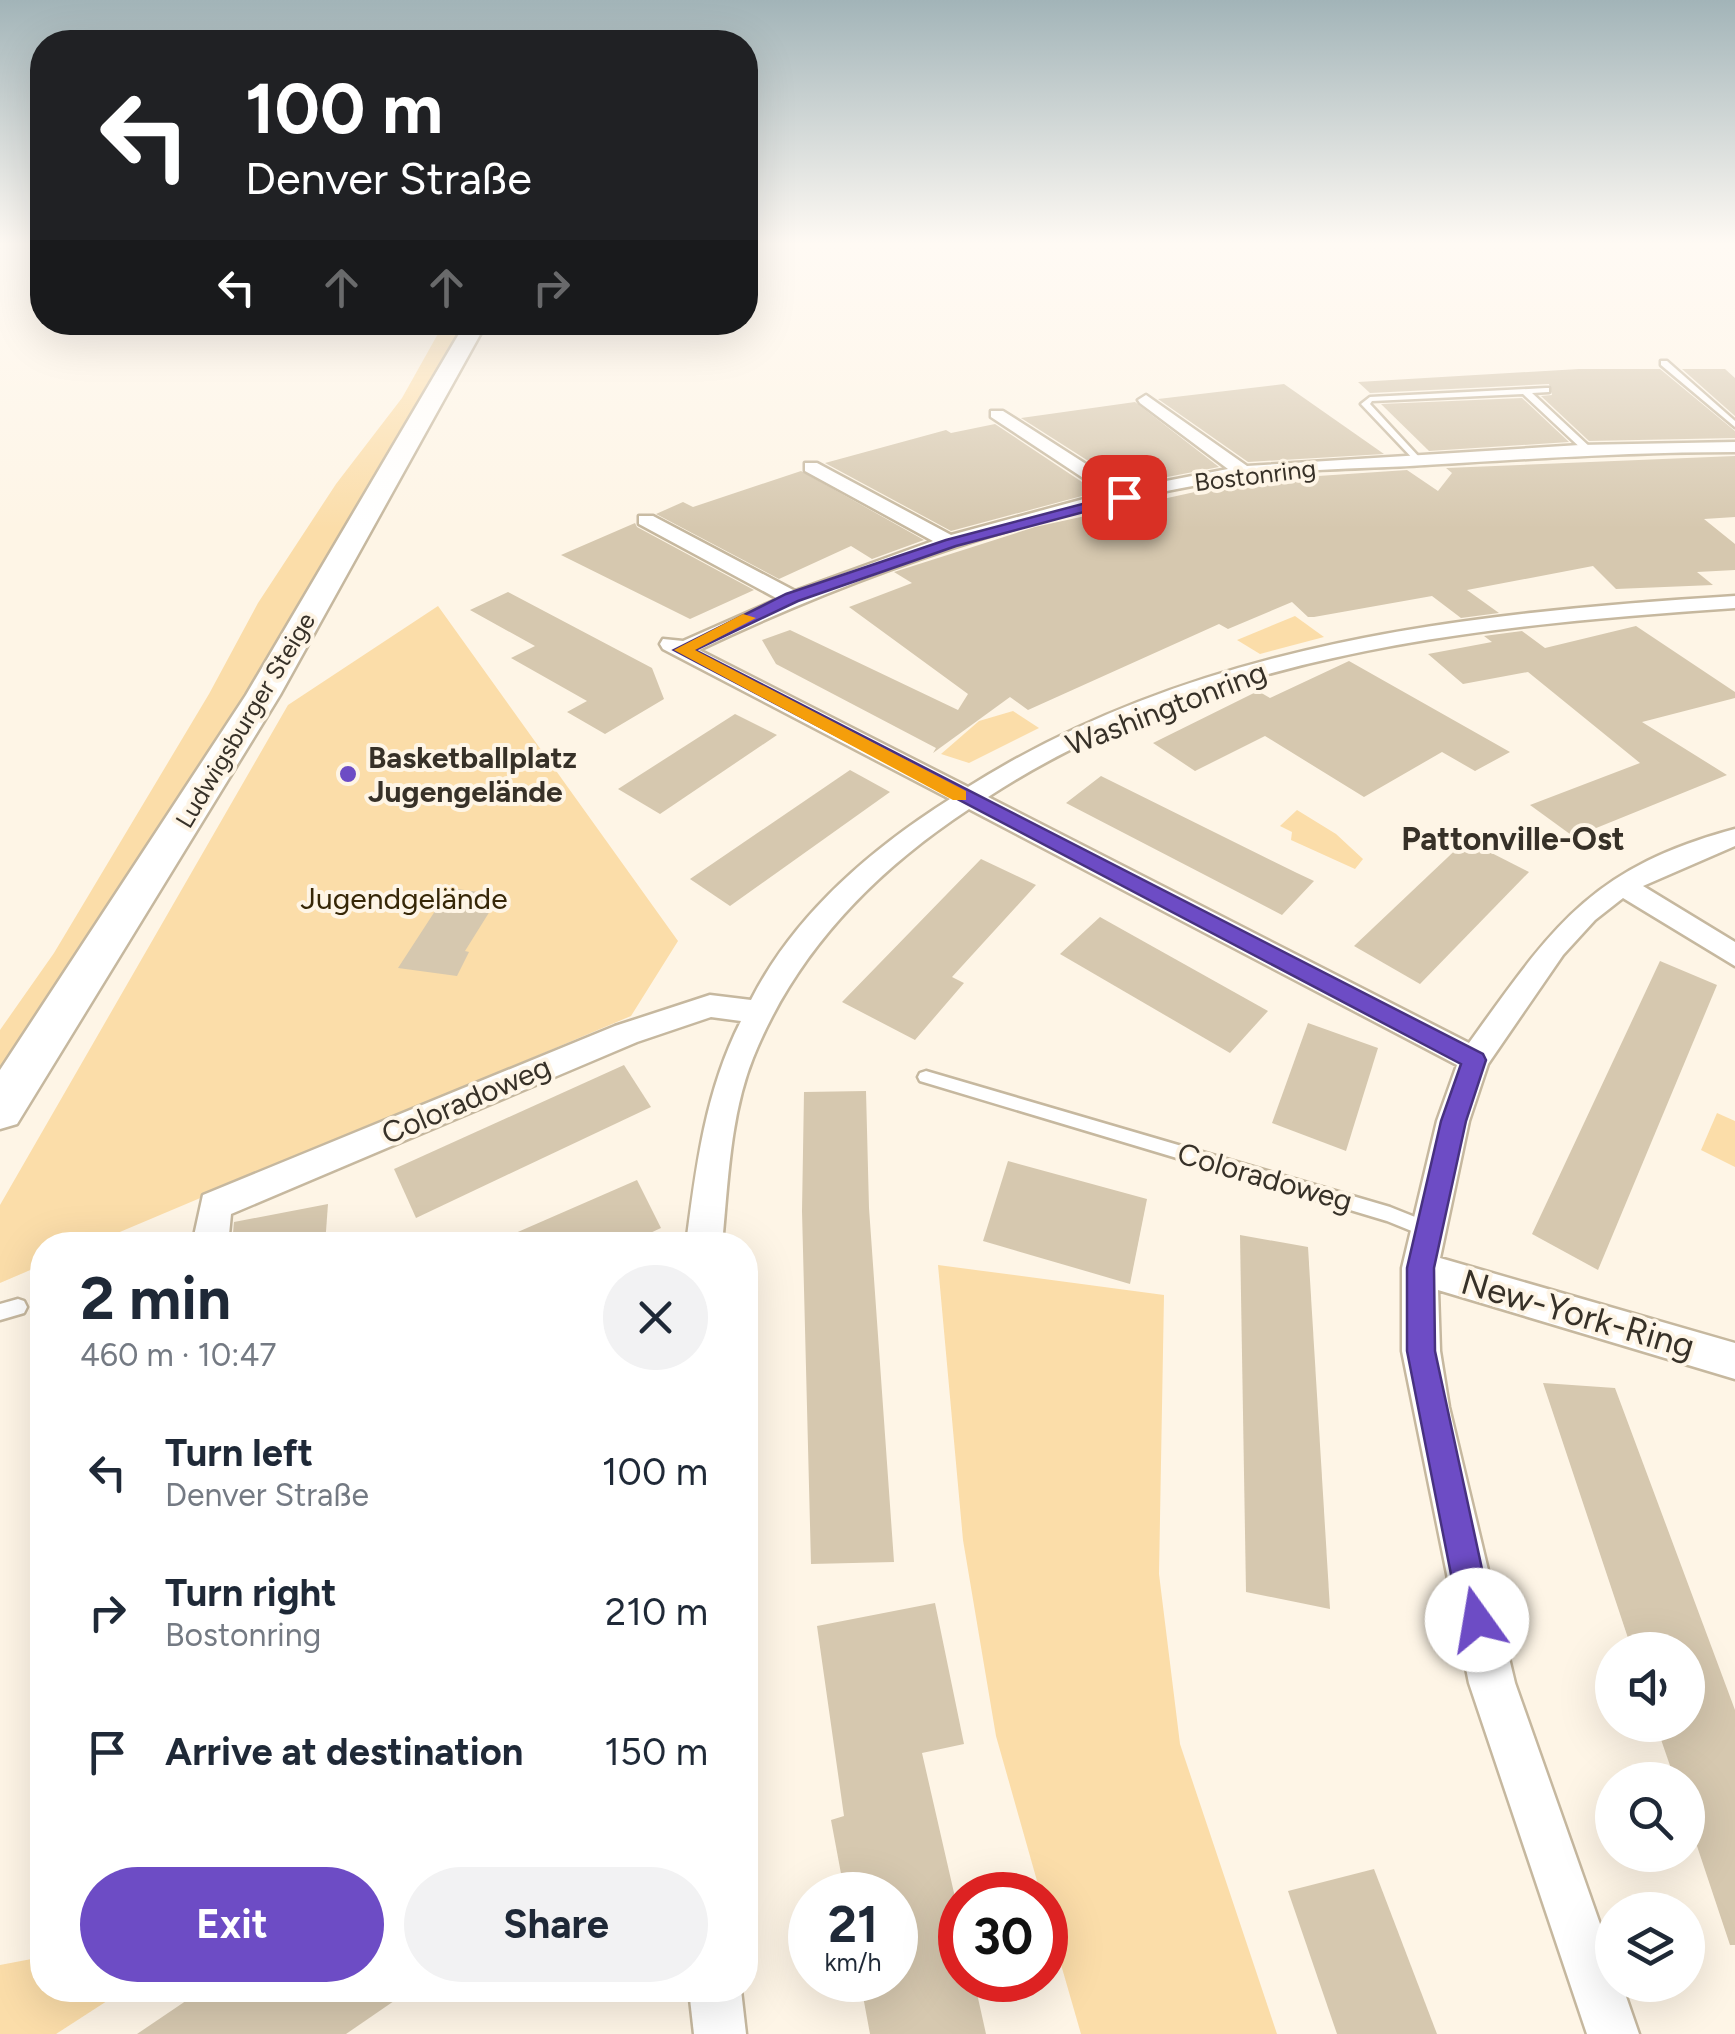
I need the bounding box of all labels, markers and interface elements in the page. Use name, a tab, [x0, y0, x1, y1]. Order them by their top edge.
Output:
text: 100 m	[245, 66, 443, 151]
icon: left	[80, 70, 210, 200]
text: Denver Straße	[245, 151, 532, 205]
icon: left	[209, 260, 264, 315]
icon: ahead	[314, 260, 369, 315]
icon: ahead	[419, 260, 474, 315]
icon: right	[524, 260, 579, 315]
street label: Bostonring	[1193, 453, 1317, 497]
pin	[1082, 455, 1167, 540]
icon: arrive	[1097, 470, 1152, 525]
street label: Ludwigsburger Steige	[169, 607, 321, 833]
street label: Washingtonring	[1061, 653, 1271, 763]
place label: Basketballplatz Jugengelände	[368, 739, 577, 810]
marker: Basketballplatz Jugengelände	[337, 763, 359, 785]
district label: Pattonville-Ost	[1401, 820, 1625, 858]
park label: Jugendgelände	[300, 880, 508, 917]
street label: Coloradoweg	[376, 1048, 556, 1152]
street label: Coloradoweg	[1173, 1134, 1357, 1220]
street label: New-York-Ring	[1457, 1261, 1699, 1367]
text: 2 min	[80, 1262, 231, 1334]
button: close	[603, 1265, 708, 1370]
text: 460 m · 10:47	[80, 1336, 276, 1374]
text: Turn left	[165, 1430, 313, 1476]
icon: left	[80, 1445, 135, 1500]
text: 100 m	[602, 1449, 708, 1495]
text: Denver Straße	[165, 1476, 369, 1514]
position arrow	[1425, 1568, 1529, 1672]
text: Turn right	[165, 1570, 337, 1616]
icon: right	[80, 1585, 135, 1640]
text: 210 m	[605, 1589, 708, 1635]
text: Bostonring	[165, 1616, 321, 1654]
map controls	[1595, 1632, 1705, 2002]
button: sound	[1595, 1632, 1705, 1742]
icon: arrive	[80, 1725, 135, 1780]
text: Arrive at destination	[165, 1729, 523, 1775]
text: 150 m	[604, 1729, 708, 1775]
button: search	[1595, 1762, 1705, 1872]
button: Exit	[80, 1867, 384, 1982]
button: Share	[404, 1867, 708, 1982]
speed limit sign: 30	[938, 1872, 1068, 2002]
button: layers	[1595, 1892, 1705, 2002]
text: 21	[828, 1894, 878, 1955]
text: km/h	[824, 1947, 882, 1977]

